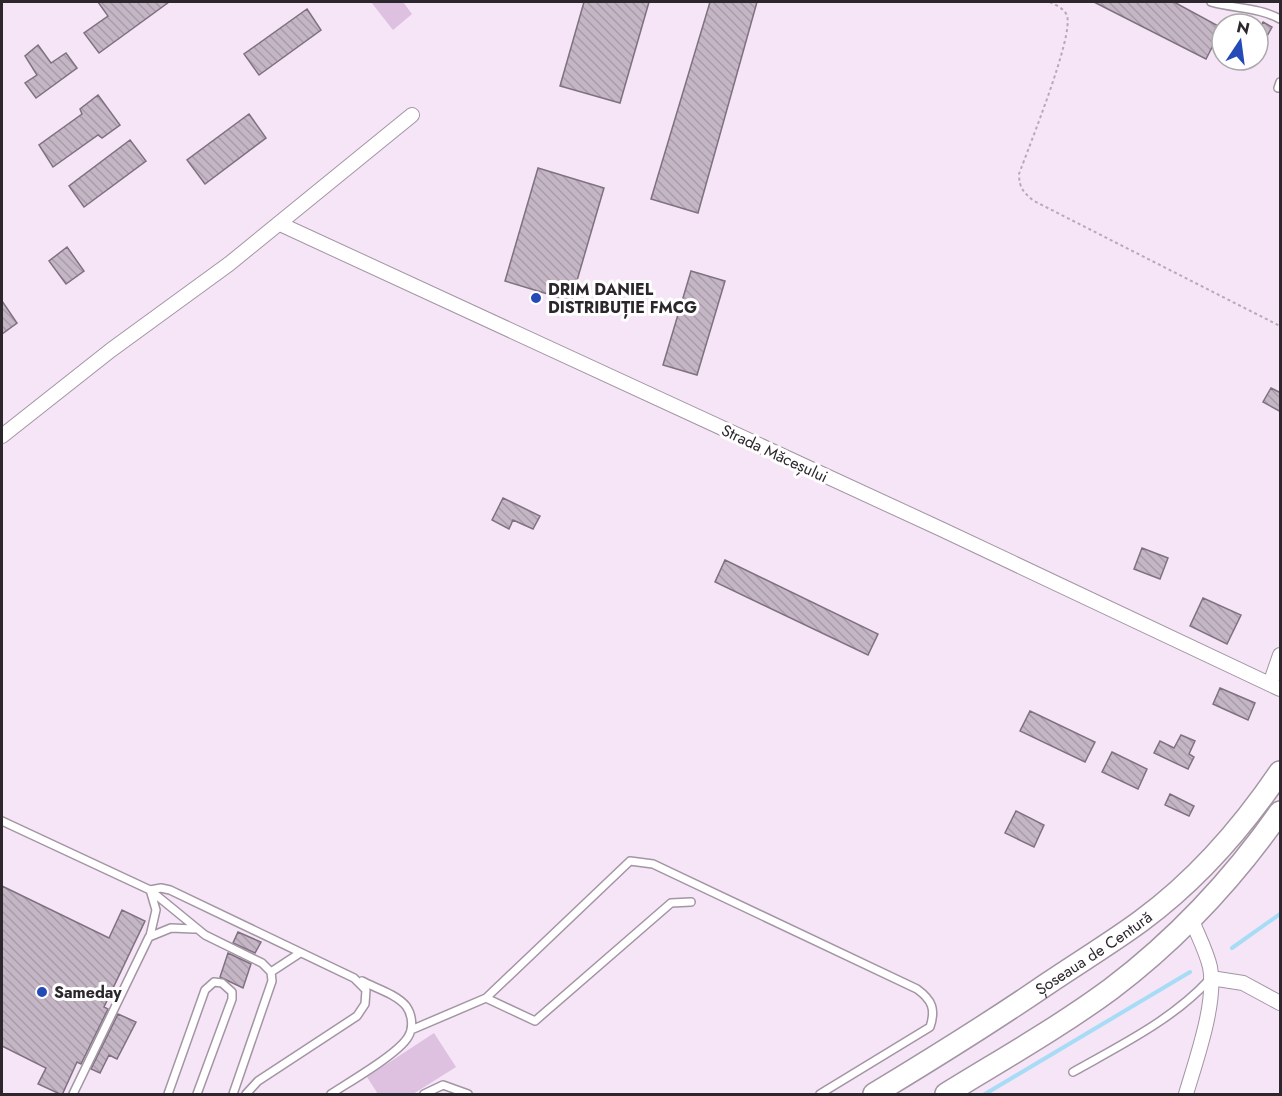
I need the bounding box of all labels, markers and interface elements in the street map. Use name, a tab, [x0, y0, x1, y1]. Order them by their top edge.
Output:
north arrow	[1210, 12, 1270, 72]
text: N	[1234, 15, 1252, 41]
place label: DRIM DANIEL DISTRIBUȚIE FMCG	[548, 278, 697, 319]
marker: DRIM DANIEL DISTRIBUȚIE FMCG	[529, 291, 543, 305]
street label: Strada Măceșului	[718, 419, 832, 488]
street label: Șoseaua de Centură	[1031, 906, 1157, 1001]
place label: Sameday	[54, 981, 122, 1004]
marker: Sameday	[35, 985, 49, 999]

